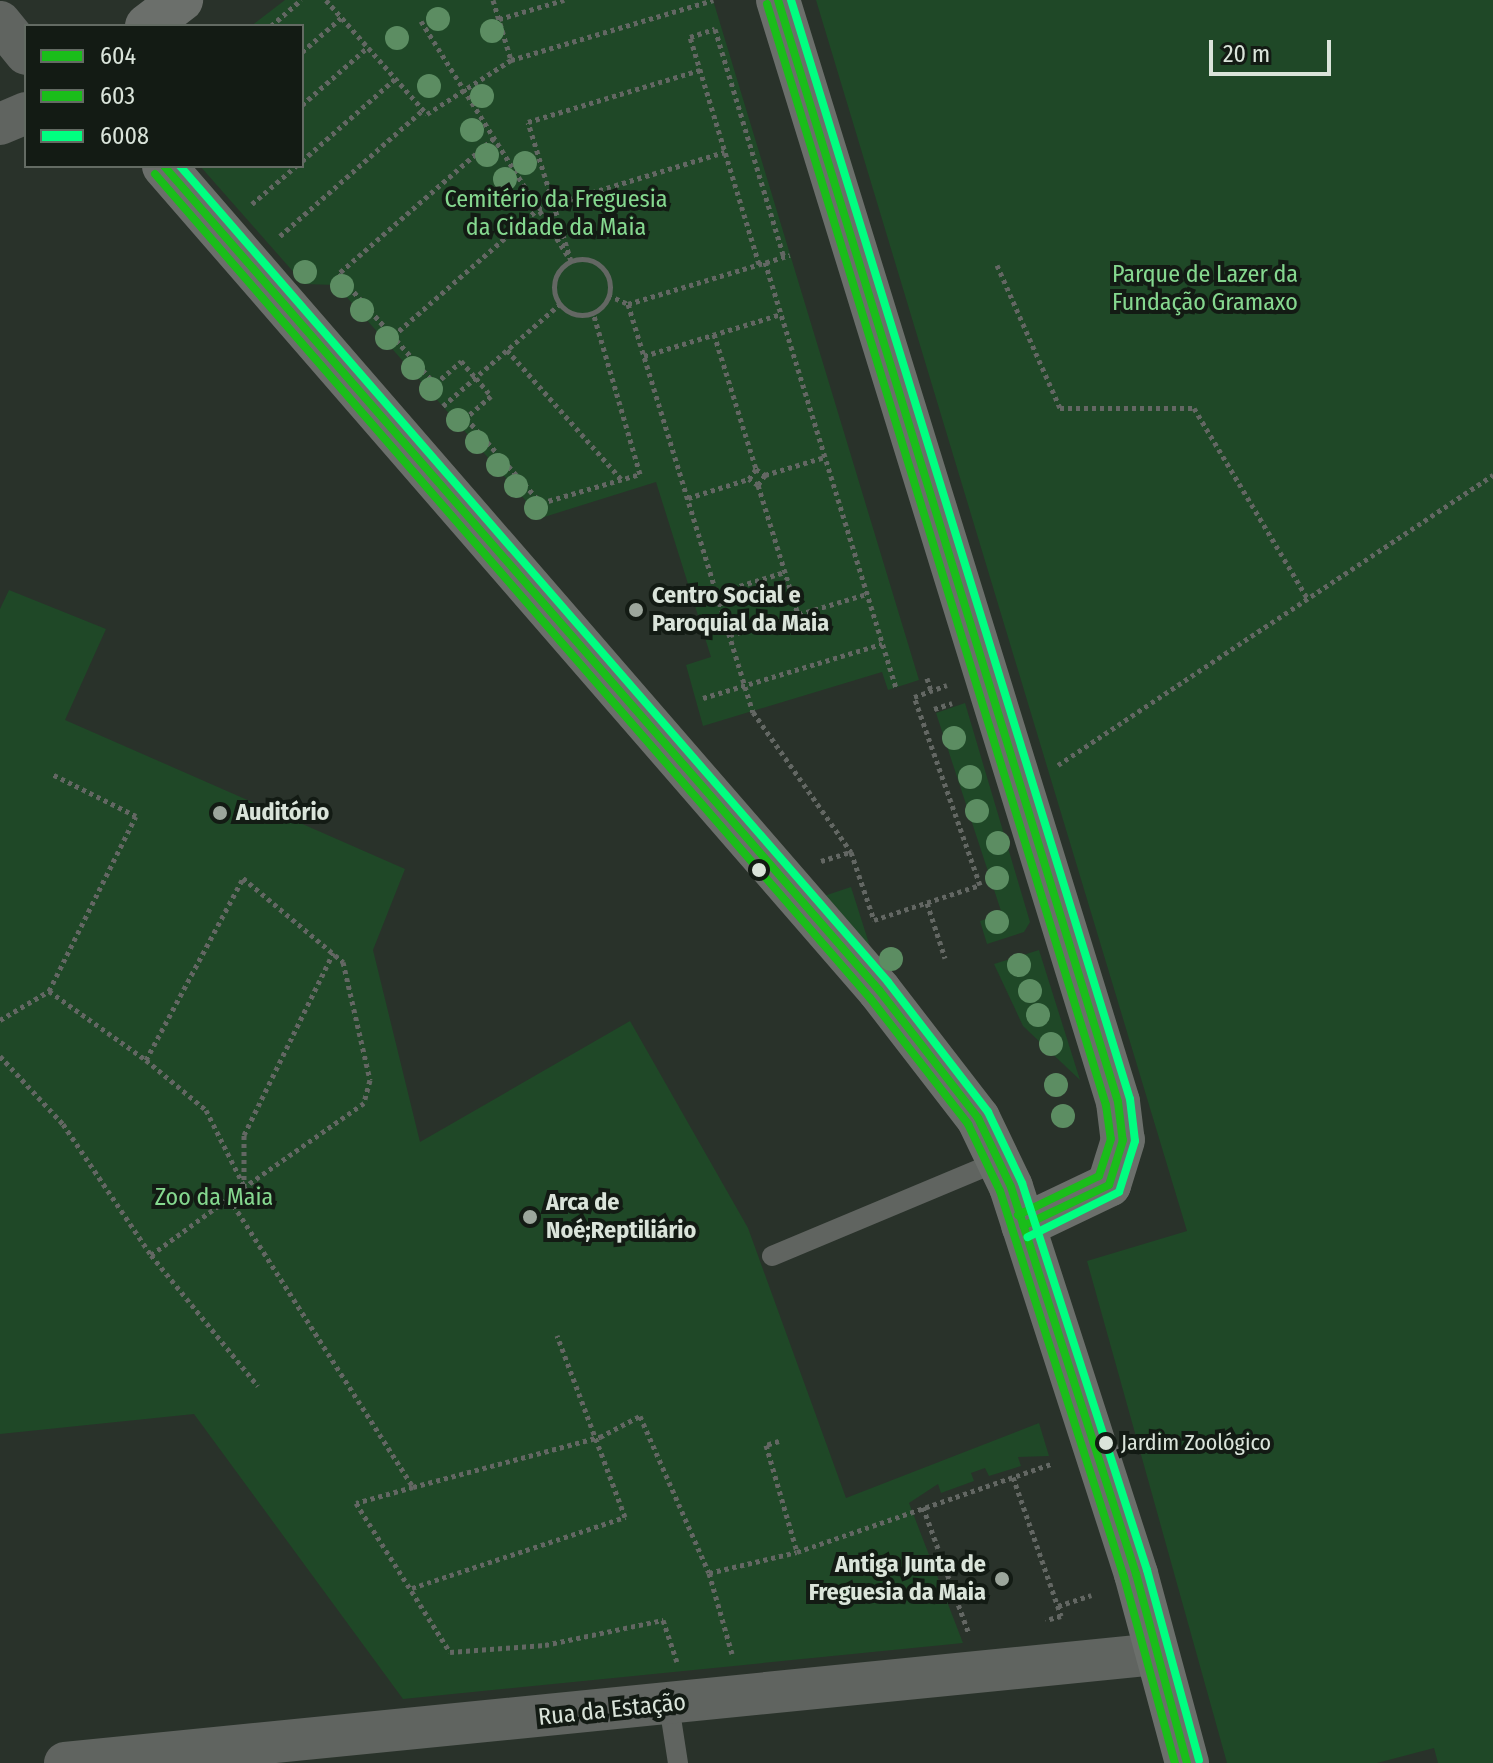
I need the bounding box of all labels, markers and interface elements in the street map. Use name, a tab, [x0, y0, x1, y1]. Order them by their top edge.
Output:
legend	[24, 24, 304, 168]
scale bar	[1213, 24, 1335, 74]
text: 20 m	[1223, 40, 1270, 68]
text: 604	[100, 42, 136, 70]
text: 603	[100, 82, 135, 110]
text: 6008	[100, 122, 149, 150]
park label: Cemitério da Freguesia da Cidade da Maia	[444, 186, 668, 242]
park label: Parque de Lazer da Fundação Gramaxo	[1112, 261, 1298, 317]
place label: Centro Social e Paroquial da Maia	[652, 582, 829, 638]
marker: Centro Social e Paroquial da Maia	[627, 601, 645, 619]
place label: Auditório	[236, 799, 329, 827]
marker: Auditório	[211, 804, 229, 822]
unlabelled marker	[751, 862, 767, 878]
park label: Zoo da Maia	[155, 1184, 273, 1212]
place label: Arca de Noé;Reptiliário	[546, 1189, 696, 1245]
marker: Arca de Noé;Reptiliário	[521, 1208, 539, 1226]
place label: Jardim Zoológico	[1121, 1430, 1271, 1456]
marker: Jardim Zoológico	[1098, 1435, 1114, 1451]
place label: Antiga Junta de Freguesia da Maia	[809, 1551, 986, 1607]
marker: Antiga Junta de Freguesia da Maia	[993, 1570, 1011, 1588]
street label: Rua da Estação	[537, 1688, 687, 1732]

